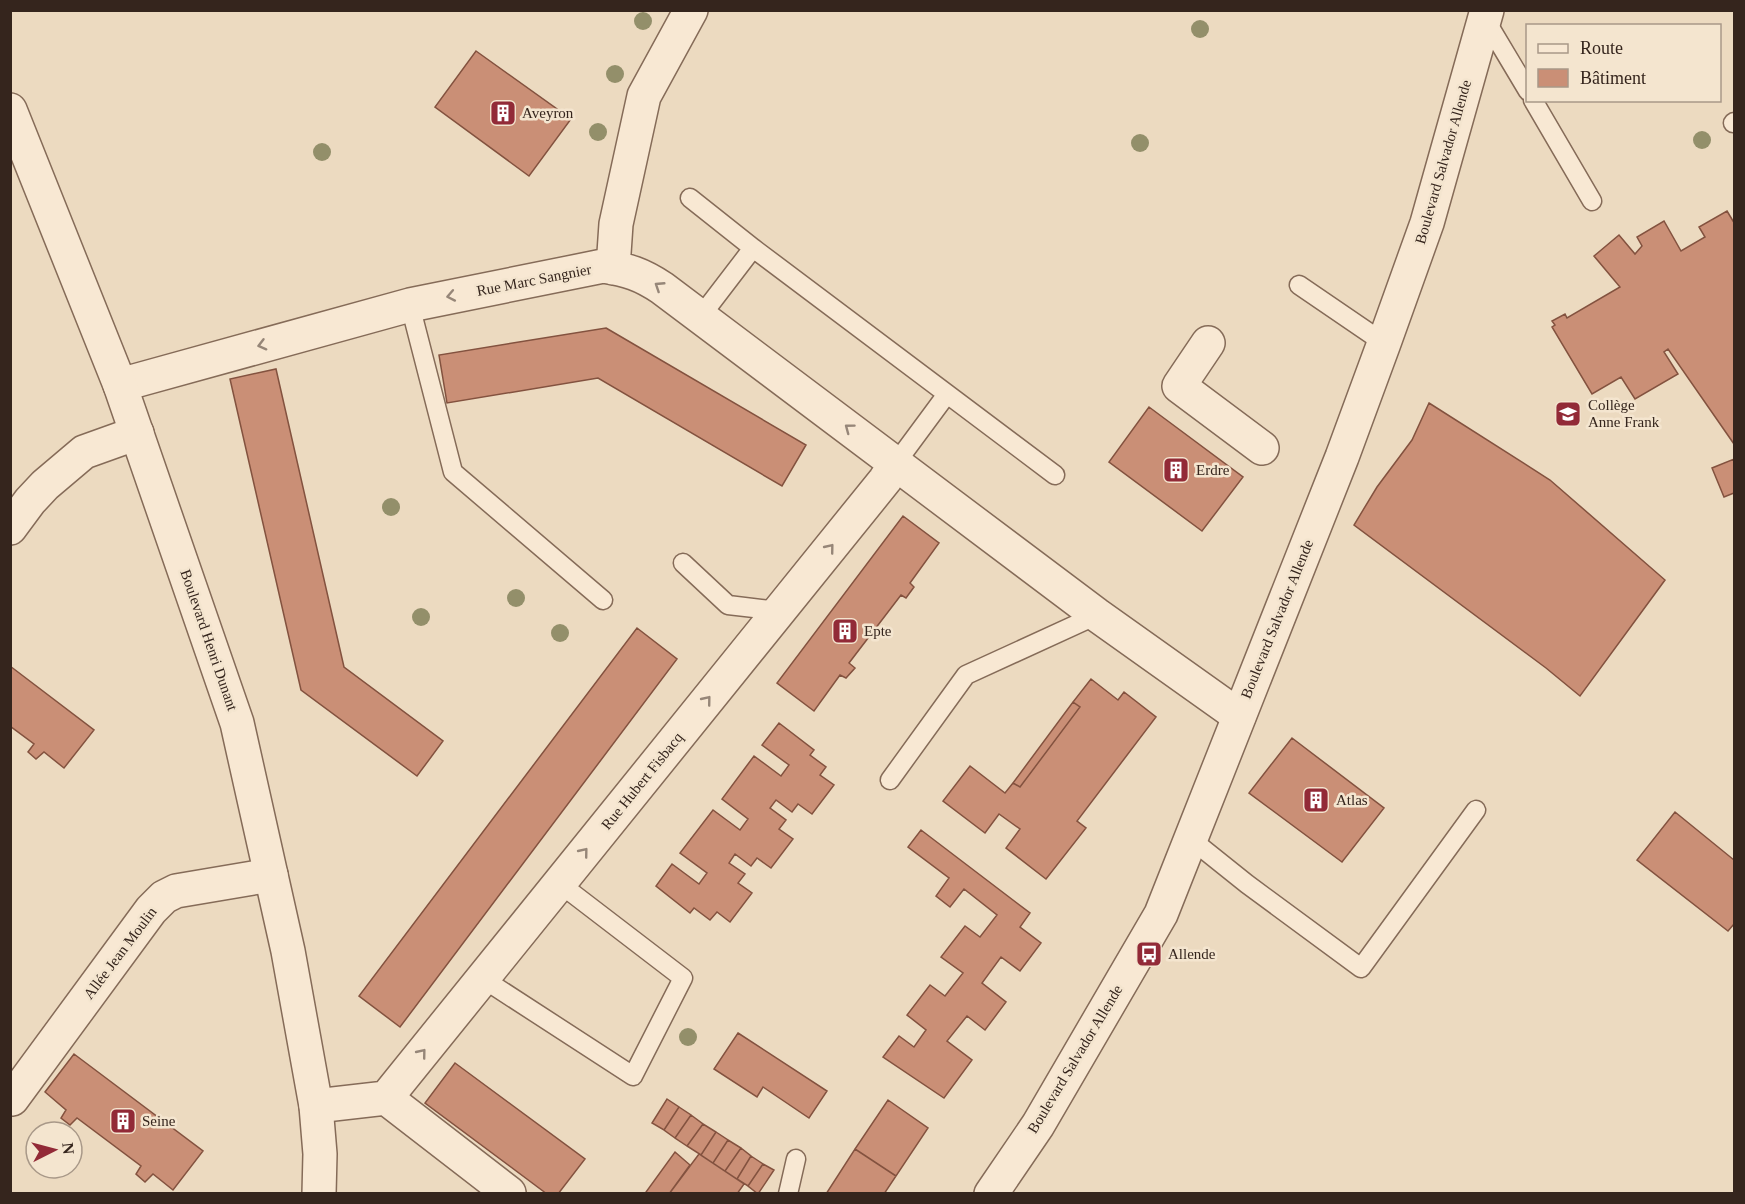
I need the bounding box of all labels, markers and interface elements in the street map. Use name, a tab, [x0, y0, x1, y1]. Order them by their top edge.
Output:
legend	[1526, 24, 1721, 102]
text: Route	[1580, 38, 1623, 58]
text: Bâtiment	[1580, 68, 1646, 88]
street label: Boulevard Salvador Allende	[1412, 78, 1474, 246]
building icon: Aveyron	[488, 98, 518, 128]
place label: Aveyron	[522, 105, 574, 121]
street label: Rue Marc Sangnier	[475, 261, 593, 299]
one-way arrow	[655, 282, 666, 293]
one-way arrow	[446, 289, 456, 302]
one-way arrow	[257, 338, 268, 350]
place label: Collège Anne Frank	[1588, 397, 1660, 430]
school or university icon: Collège Anne Frank	[1553, 399, 1583, 429]
one-way arrow	[845, 424, 856, 435]
building icon: Erdre	[1161, 455, 1191, 485]
place label: Erdre	[1196, 462, 1230, 478]
street label: Boulevard Salvador Allende	[1238, 537, 1316, 701]
one-way arrow	[822, 544, 833, 555]
street label: Boulevard Henri Dunant	[177, 567, 241, 713]
building icon: Epte	[830, 616, 860, 646]
place label: Epte	[864, 623, 892, 639]
one-way arrow	[700, 696, 711, 707]
street label: Rue Hubert Fisbacq	[598, 729, 686, 833]
building icon: Atlas	[1301, 785, 1331, 815]
place label: Atlas	[1336, 792, 1368, 808]
one-way arrow	[577, 848, 588, 859]
street label: Allée Jean Moulin	[80, 904, 160, 1002]
bus stop icon: Allende	[1134, 939, 1164, 969]
place label: Allende	[1168, 946, 1216, 962]
street label: Boulevard Salvador Allende	[1024, 982, 1126, 1136]
one-way arrow	[415, 1048, 426, 1059]
building icon: Seine	[108, 1106, 138, 1136]
place label: Seine	[142, 1113, 176, 1129]
north arrow	[24, 1120, 84, 1180]
text: N	[59, 1142, 78, 1156]

